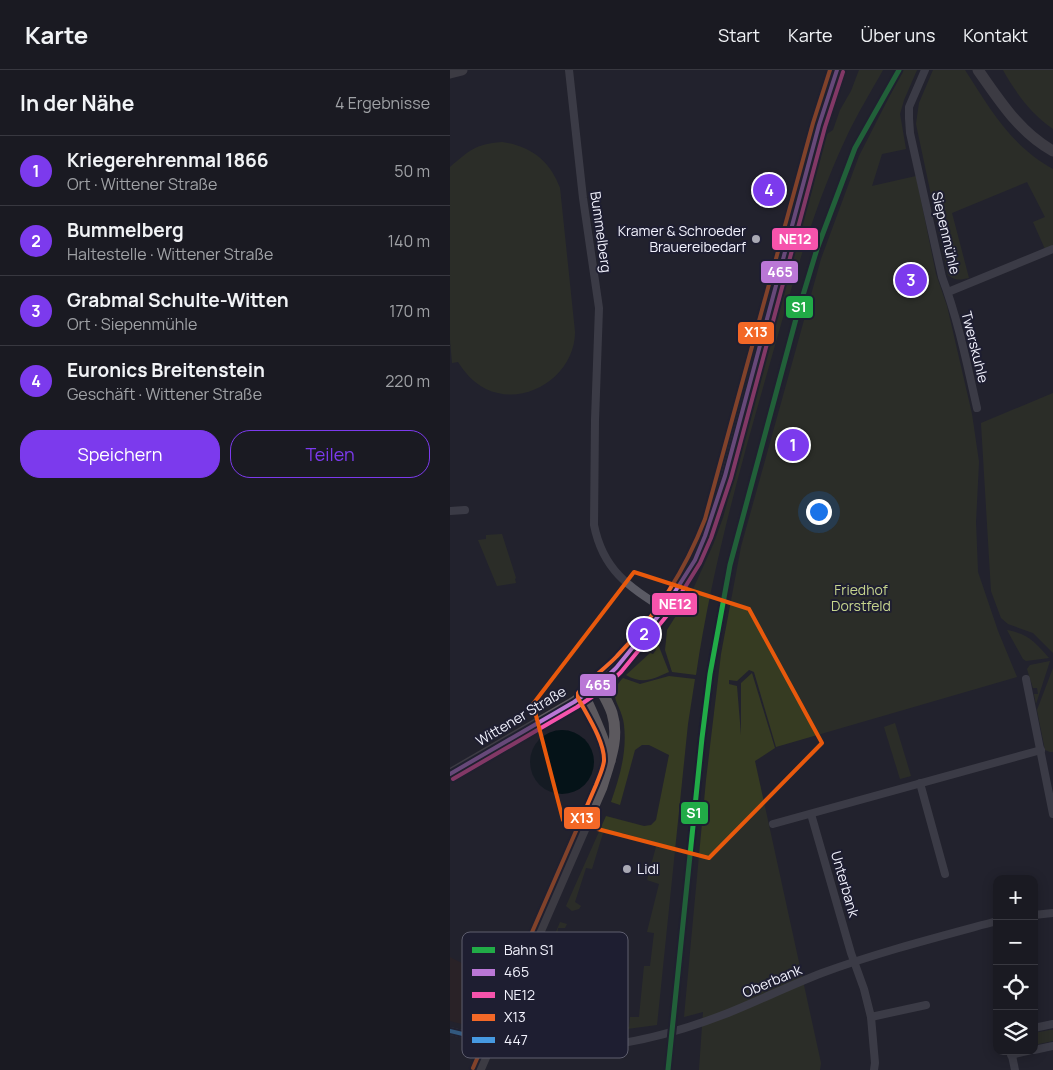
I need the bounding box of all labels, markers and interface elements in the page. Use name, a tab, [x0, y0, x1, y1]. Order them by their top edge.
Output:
text: Karte	[25, 18, 88, 51]
text: Start	[718, 23, 760, 47]
text: Karte	[788, 23, 833, 47]
text: Über uns	[861, 23, 935, 47]
text: Kontakt	[963, 23, 1028, 47]
text: In der Nähe	[20, 89, 134, 117]
text: 4 Ergebnisse	[335, 92, 430, 114]
text: Kriegerehrenmal 1866	[67, 147, 269, 173]
text: 1	[32, 160, 40, 182]
text: 50 m	[394, 160, 430, 182]
pin: 4	[753, 171, 785, 209]
text: Ort · Wittener Straße	[67, 173, 217, 195]
street label: Bummelberg	[586, 190, 617, 274]
street label: Siepenmühle	[928, 190, 965, 276]
text: Bummelberg	[67, 217, 184, 243]
place label: Kramer & Schroeder Brauereibedarf	[618, 221, 746, 256]
line badge: NE12	[771, 227, 819, 251]
text: NE12	[779, 229, 811, 248]
text: 2	[31, 230, 41, 252]
text: 140 m	[388, 230, 430, 252]
marker: Kramer & Schroeder Brauereibedarf	[750, 233, 762, 245]
text: Haltestelle · Wittener Straße	[67, 243, 273, 265]
line badge: 465	[760, 260, 799, 284]
pin: 3	[895, 261, 927, 299]
text: 465	[767, 262, 793, 281]
text: Grabmal Schulte-Witten	[67, 287, 289, 313]
line badge: S1	[785, 295, 814, 319]
text: S1	[791, 297, 807, 316]
text: 3	[31, 300, 41, 322]
text: 170 m	[389, 300, 430, 322]
street label: Twerskuhle	[957, 309, 994, 385]
text: Ort · Siepenmühle	[67, 313, 197, 335]
line badge: X13	[737, 321, 775, 345]
text: X13	[744, 322, 768, 341]
text: Euronics Breitenstein	[67, 357, 265, 383]
text: 4	[31, 370, 41, 392]
text: 220 m	[385, 370, 430, 392]
text: Geschäft · Wittener Straße	[67, 383, 262, 405]
pin: 1	[777, 426, 809, 464]
button: Speichern	[20, 430, 220, 478]
button: Teilen	[230, 430, 430, 478]
your location	[806, 499, 832, 525]
park label: Friedhof Dorstfeld	[831, 580, 891, 615]
line badge: NE12	[651, 592, 698, 616]
text: NE12	[659, 594, 691, 613]
pin: 2	[628, 615, 660, 653]
line badge: 465	[579, 673, 617, 697]
text: 465	[585, 675, 611, 694]
street label: Wittener Straße	[472, 681, 569, 750]
line badge: S1	[680, 801, 709, 825]
text: S1	[686, 803, 702, 822]
line badge: X13	[563, 806, 601, 830]
text: X13	[570, 808, 594, 827]
street label: Unterbank	[827, 849, 864, 920]
place label: Lidl	[637, 859, 659, 878]
marker: Lidl	[621, 863, 633, 875]
map controls	[993, 875, 1038, 1055]
button: +	[993, 875, 1038, 920]
button: −	[993, 920, 1038, 965]
legend	[462, 932, 628, 1058]
text: Bahn S1	[504, 940, 554, 959]
street label: Oberbank	[739, 959, 805, 1002]
text: 465	[504, 962, 529, 981]
button: locate	[993, 965, 1038, 1010]
text: NE12	[504, 985, 535, 1004]
text: X13	[504, 1007, 526, 1026]
button: layers	[993, 1010, 1038, 1055]
text: 447	[504, 1030, 528, 1049]

